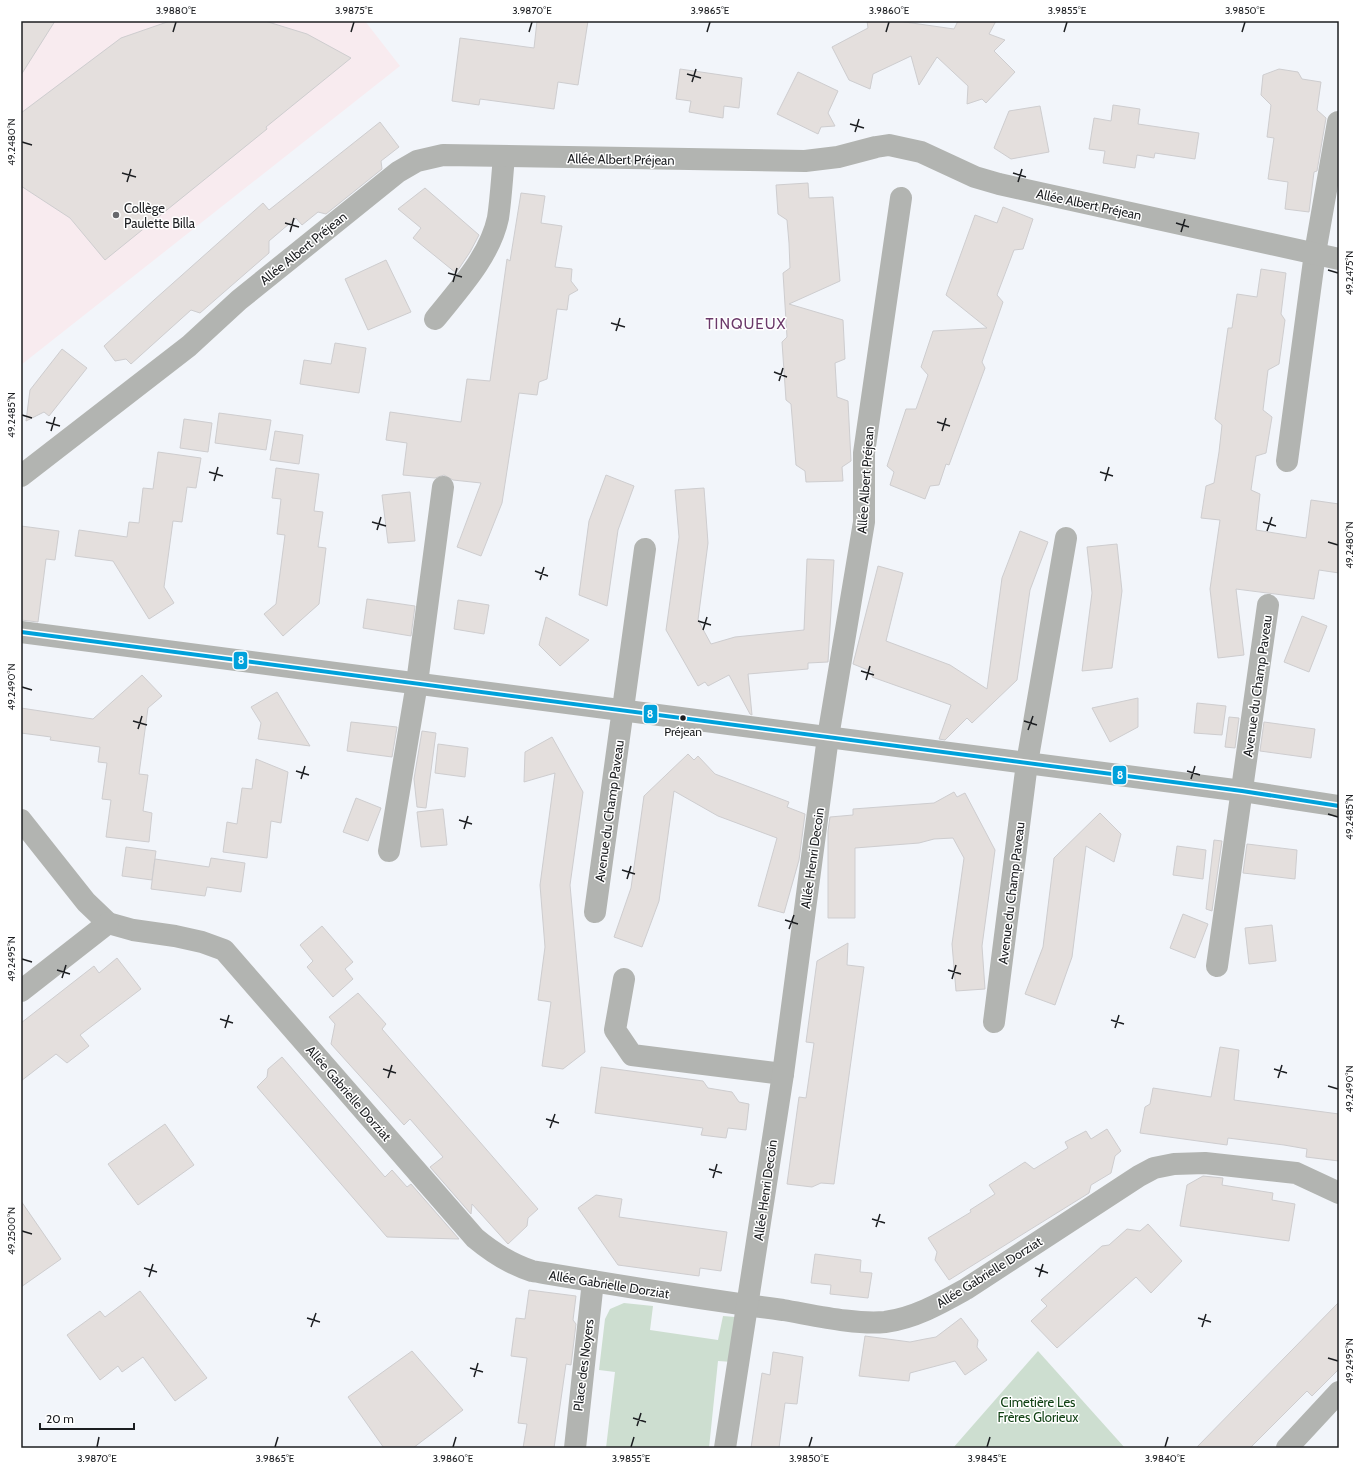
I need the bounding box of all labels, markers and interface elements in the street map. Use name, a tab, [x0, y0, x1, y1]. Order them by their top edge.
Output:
text: 3.9880°E	[156, 4, 197, 17]
text: 3.9875°E	[335, 4, 374, 17]
text: 3.9870°E	[512, 4, 552, 17]
text: 3.9865°E	[691, 4, 730, 17]
text: 3.9860°E	[869, 4, 910, 17]
text: 3.9855°E	[1048, 4, 1087, 17]
text: 3.9850°E	[1225, 4, 1265, 17]
text: 49.2480°N	[5, 118, 18, 166]
street label: Allée Albert Préjean	[567, 150, 675, 169]
street label: Allée Albert Préjean	[1035, 185, 1143, 224]
place label: Collège Paulette Billa	[124, 200, 196, 231]
street label: Allée Albert Préjean	[256, 208, 350, 289]
marker: Collège Paulette Billa	[111, 210, 121, 220]
text: 49.2475°N	[1343, 251, 1356, 295]
district label: TINQUEUX	[706, 315, 786, 333]
text: 49.2485°N	[5, 392, 18, 438]
street label: Allée Albert Préjean	[853, 426, 878, 534]
text: 49.2480°N	[1343, 521, 1356, 569]
street label: Avenue du Champ Paveau	[1239, 614, 1275, 758]
line badge: 8	[233, 651, 248, 670]
text: 8	[238, 653, 245, 667]
text: 49.2490°N	[5, 664, 18, 710]
line badge: 8	[643, 704, 658, 724]
text: 8	[647, 707, 654, 721]
marker: Préjean	[678, 713, 688, 723]
place label: Préjean	[664, 724, 702, 739]
street label: Avenue du Champ Paveau	[591, 739, 627, 883]
line badge: 8	[1112, 765, 1127, 785]
text: 8	[1117, 768, 1124, 782]
text: 49.2485°N	[1343, 794, 1356, 840]
street label: Allée Henri Decoin	[797, 806, 827, 910]
street label: Avenue du Champ Paveau	[994, 821, 1028, 965]
text: 49.2495°N	[5, 936, 18, 982]
street label: Allée Gabrielle Dorziat	[303, 1042, 395, 1145]
text: 49.2490°N	[1343, 1066, 1356, 1112]
street label: Allée Henri Decoin	[750, 1138, 780, 1242]
text: 49.2500°N	[5, 1207, 18, 1255]
street label: Allée Gabrielle Dorziat	[933, 1233, 1045, 1311]
street label: Allée Gabrielle Dorziat	[548, 1267, 671, 1302]
street label: Place des Noyers	[569, 1317, 597, 1412]
text: 49.2495°N	[1343, 1338, 1356, 1384]
park label: Cimetière Les Frères Glorieux	[997, 1394, 1079, 1425]
scale bar	[40, 1405, 134, 1431]
text: 20 m	[46, 1411, 74, 1426]
text: 3.9870°E	[77, 1452, 117, 1465]
text: 3.9865°E	[256, 1452, 295, 1465]
text: 3.9860°E	[433, 1452, 474, 1465]
text: 3.9855°E	[612, 1452, 651, 1465]
text: 3.9850°E	[789, 1452, 829, 1465]
text: 3.9845°E	[968, 1452, 1007, 1465]
text: 3.9840°E	[1145, 1452, 1186, 1465]

